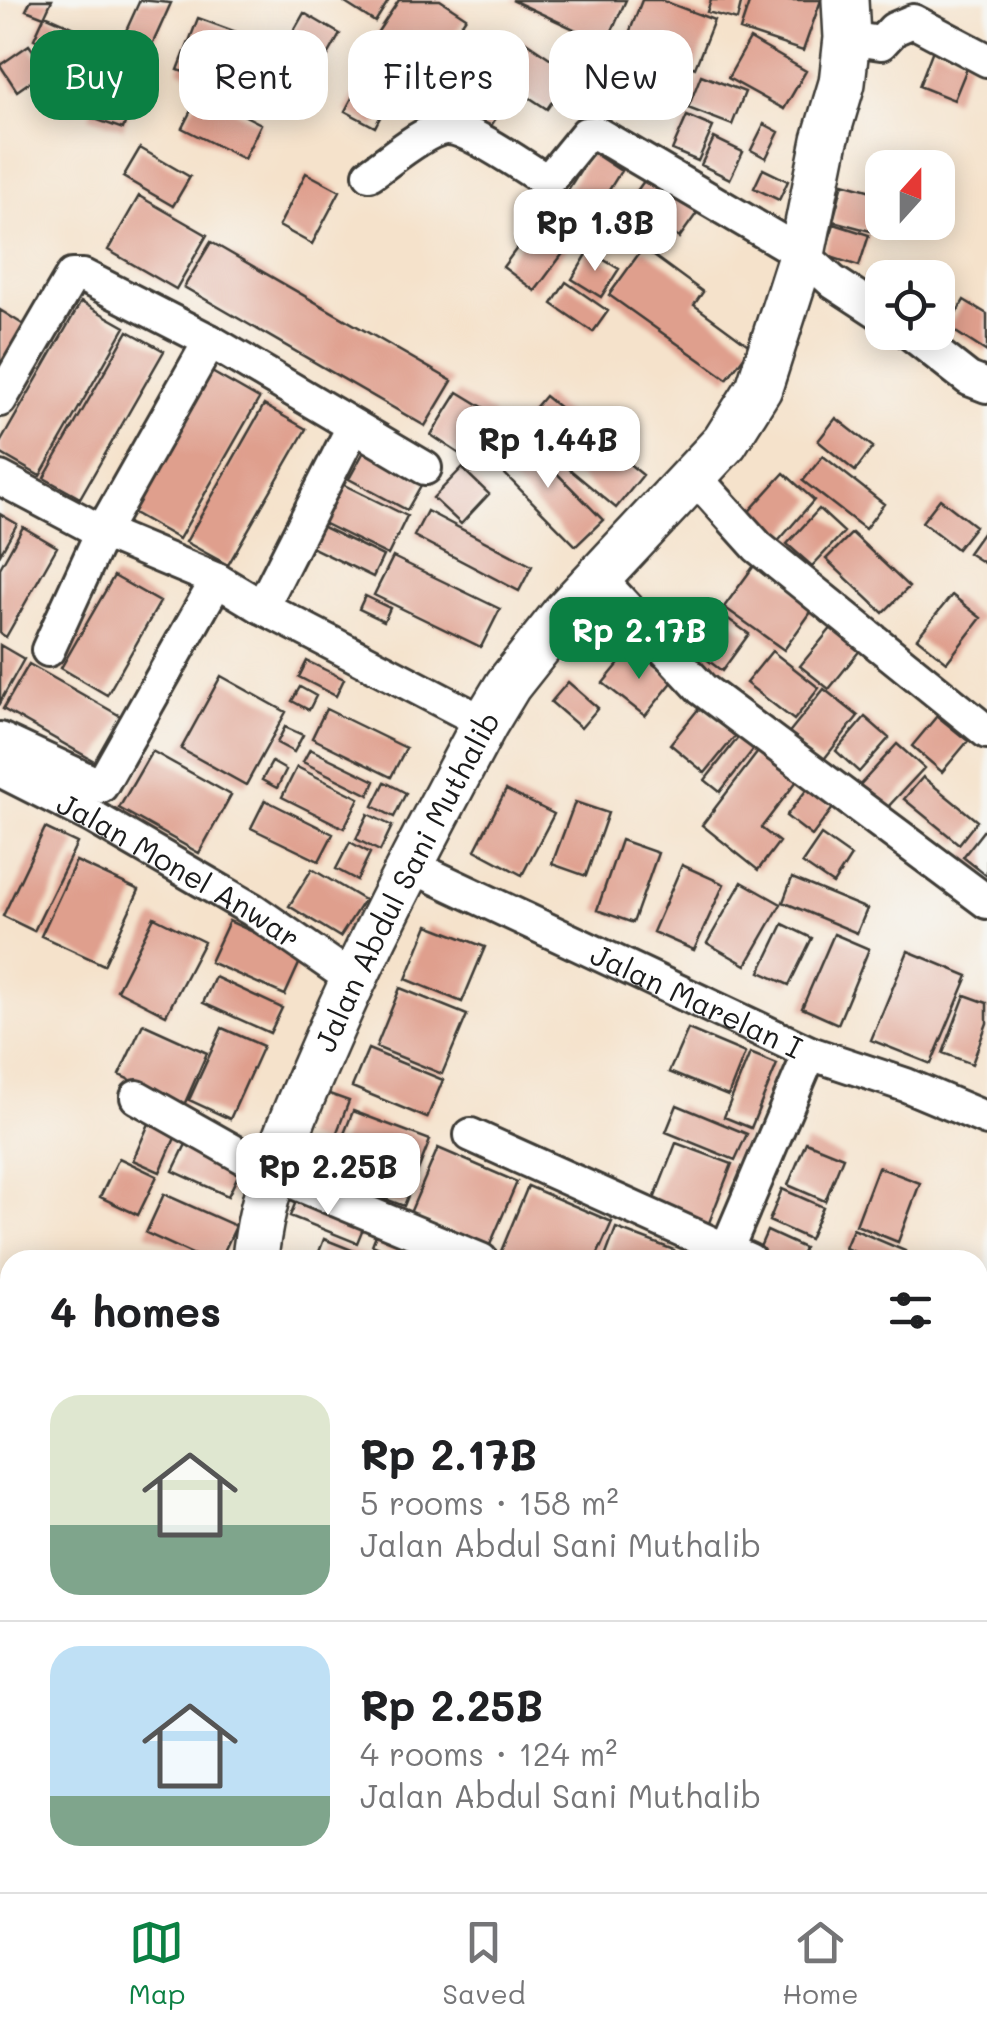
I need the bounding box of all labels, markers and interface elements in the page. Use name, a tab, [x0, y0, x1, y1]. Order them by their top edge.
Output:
chip: Buy	[30, 30, 159, 120]
chip: Rent	[179, 30, 328, 120]
chip: Filters	[348, 30, 529, 120]
chip: New	[549, 30, 693, 120]
north arrow	[865, 150, 955, 240]
map controls	[865, 150, 955, 350]
pin: Rp 1.3B	[503, 189, 687, 274]
text: Rp 1.3B	[536, 200, 654, 242]
button: locate	[865, 260, 955, 350]
pin: Rp 1.44B	[445, 406, 651, 491]
text: Rp 1.44B	[478, 417, 618, 459]
pin: Rp 2.17B	[536, 597, 742, 682]
text: Rp 2.17B	[571, 608, 707, 650]
street label: Jalan Abdul Sani Muthalib	[304, 703, 508, 1058]
street label: Jalan Monel Anwar	[51, 782, 309, 957]
street label: Jalan Marelan I	[585, 933, 809, 1067]
pin: Rp 2.25B	[225, 1133, 431, 1218]
text: Rp 2.25B	[258, 1144, 398, 1186]
text: 4 homes	[50, 1283, 221, 1338]
icon: filters	[883, 1283, 938, 1338]
text: Rp 2.17B	[360, 1426, 537, 1481]
icon: home	[130, 1435, 250, 1555]
text: 5 rooms · 158 m²	[360, 1481, 619, 1523]
text: Jalan Abdul Sani Muthalib	[360, 1523, 761, 1565]
text: Rp 2.25B	[360, 1677, 543, 1732]
icon: home	[130, 1686, 250, 1806]
text: 4 rooms · 124 m²	[360, 1732, 617, 1774]
text: Jalan Abdul Sani Muthalib	[360, 1774, 761, 1816]
tab: Map	[128, 1915, 185, 2011]
tab: Saved	[442, 1915, 525, 2011]
tab: Home	[782, 1915, 859, 2011]

